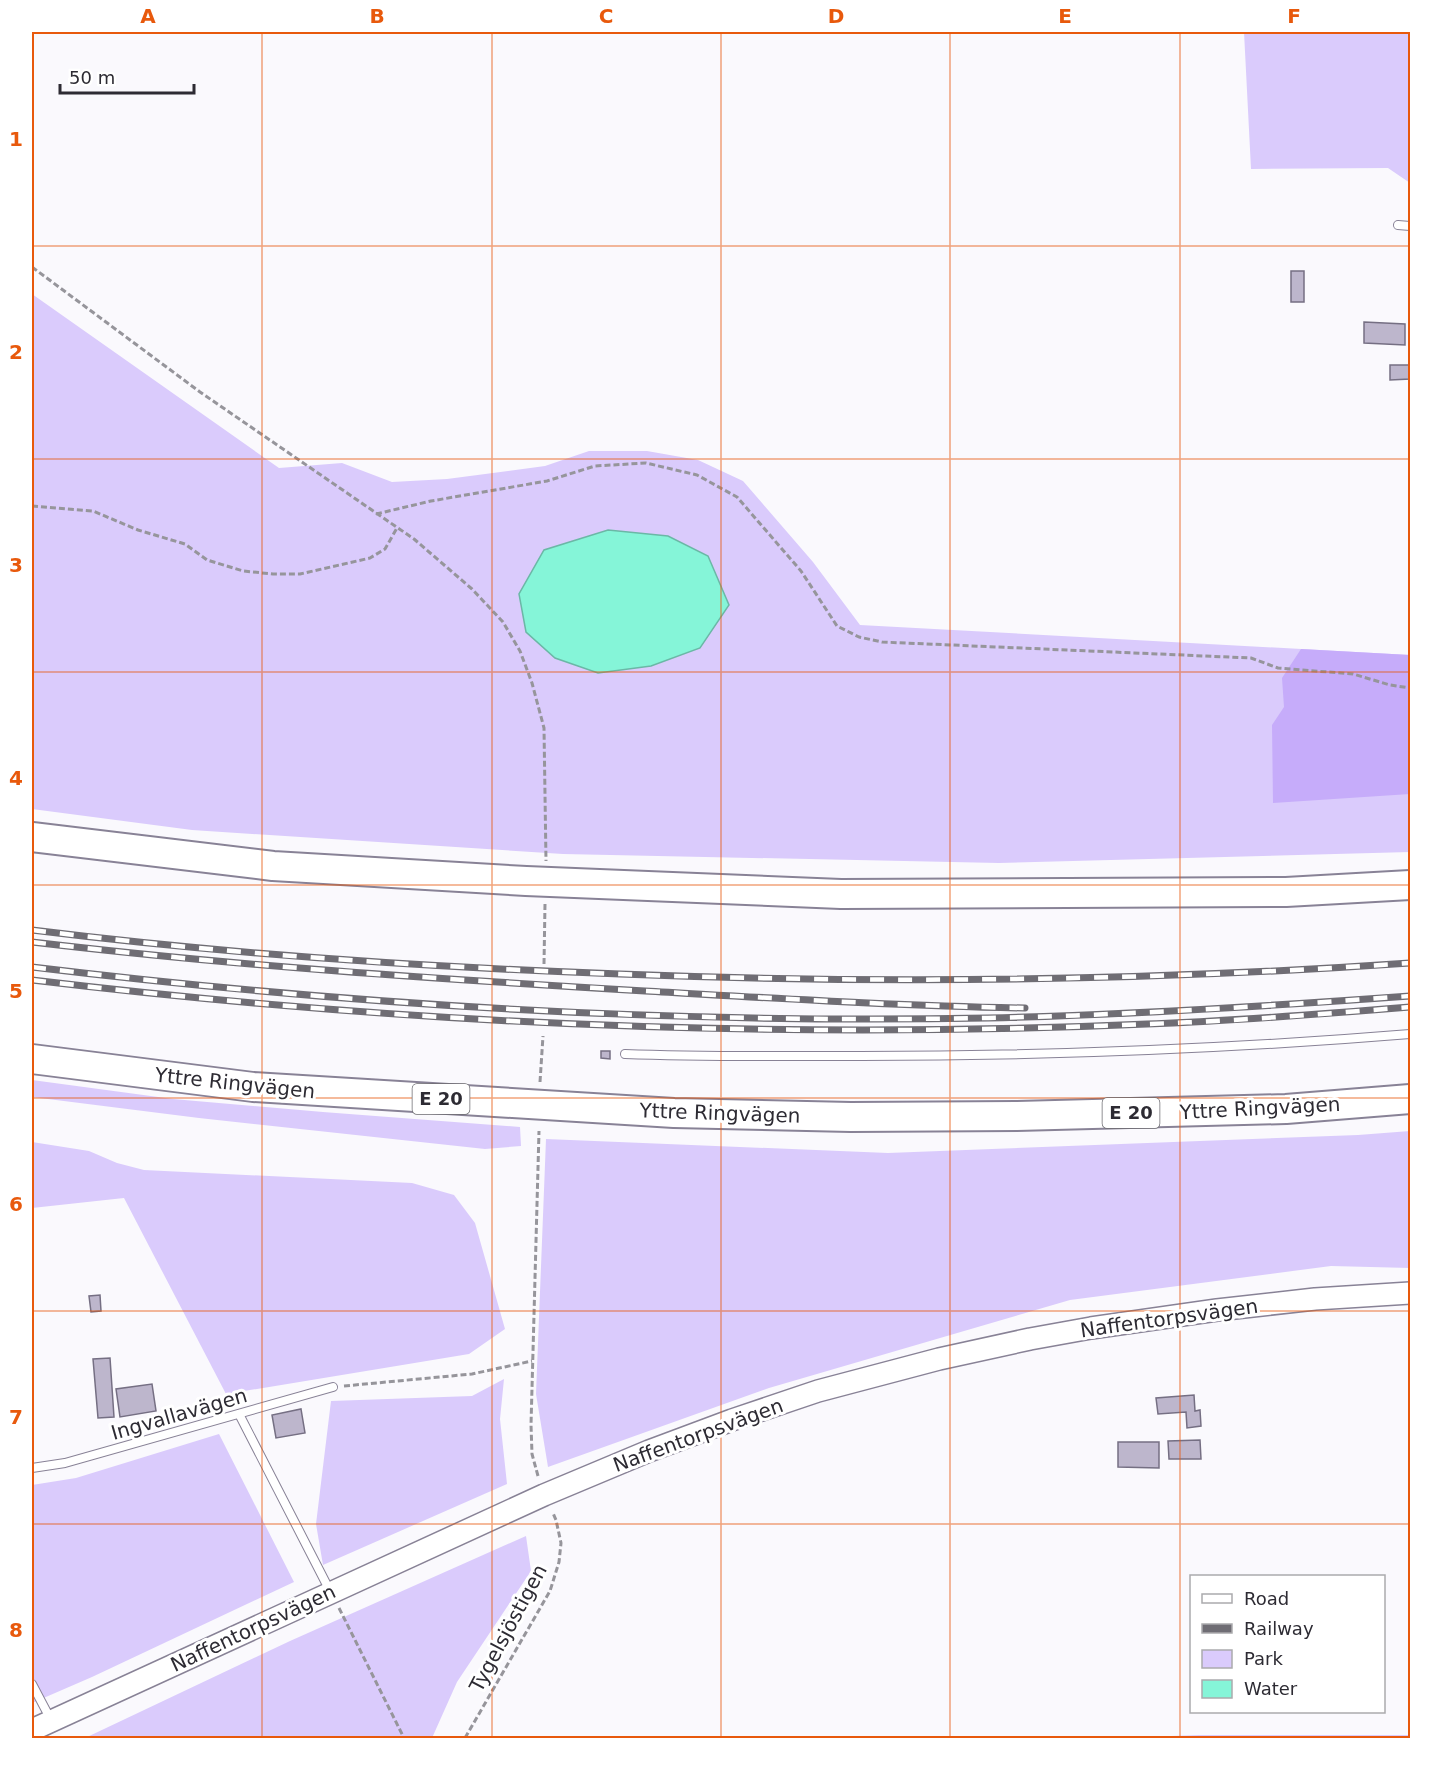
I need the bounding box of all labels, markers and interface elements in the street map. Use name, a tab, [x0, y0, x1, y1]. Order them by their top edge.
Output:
text: A	[140, 4, 156, 28]
text: B	[369, 4, 385, 28]
text: C	[599, 4, 613, 28]
text: D	[828, 4, 844, 28]
text: E	[1058, 4, 1072, 28]
text: F	[1287, 4, 1301, 28]
scale bar	[60, 57, 194, 95]
text: 50 m	[69, 67, 115, 88]
text: 1	[9, 127, 23, 151]
text: 2	[9, 340, 23, 364]
text: 3	[9, 553, 23, 577]
text: 4	[9, 766, 23, 790]
text: 5	[9, 979, 23, 1003]
street label: Yttre Ringvägen	[153, 1063, 316, 1103]
road number: E 20	[412, 1084, 470, 1114]
street label: Yttre Ringvägen	[1178, 1092, 1341, 1124]
street label: Yttre Ringvägen	[638, 1098, 801, 1128]
road number: E 20	[1102, 1098, 1160, 1128]
text: 6	[9, 1192, 23, 1216]
street label: Naffentorpsvägen	[1079, 1294, 1259, 1342]
street label: Ingvallavägen	[108, 1383, 250, 1445]
street label: Naffentorpsvägen	[610, 1393, 786, 1477]
text: 7	[9, 1405, 23, 1429]
street label: Tygelsjöstigen	[464, 1560, 552, 1697]
legend	[1190, 1575, 1385, 1713]
street label: Naffentorpsvägen	[167, 1579, 339, 1677]
text: Road	[1244, 1588, 1289, 1609]
text: 8	[9, 1618, 23, 1642]
text: Railway	[1244, 1618, 1314, 1639]
text: Park	[1244, 1648, 1283, 1669]
text: Water	[1244, 1678, 1298, 1699]

